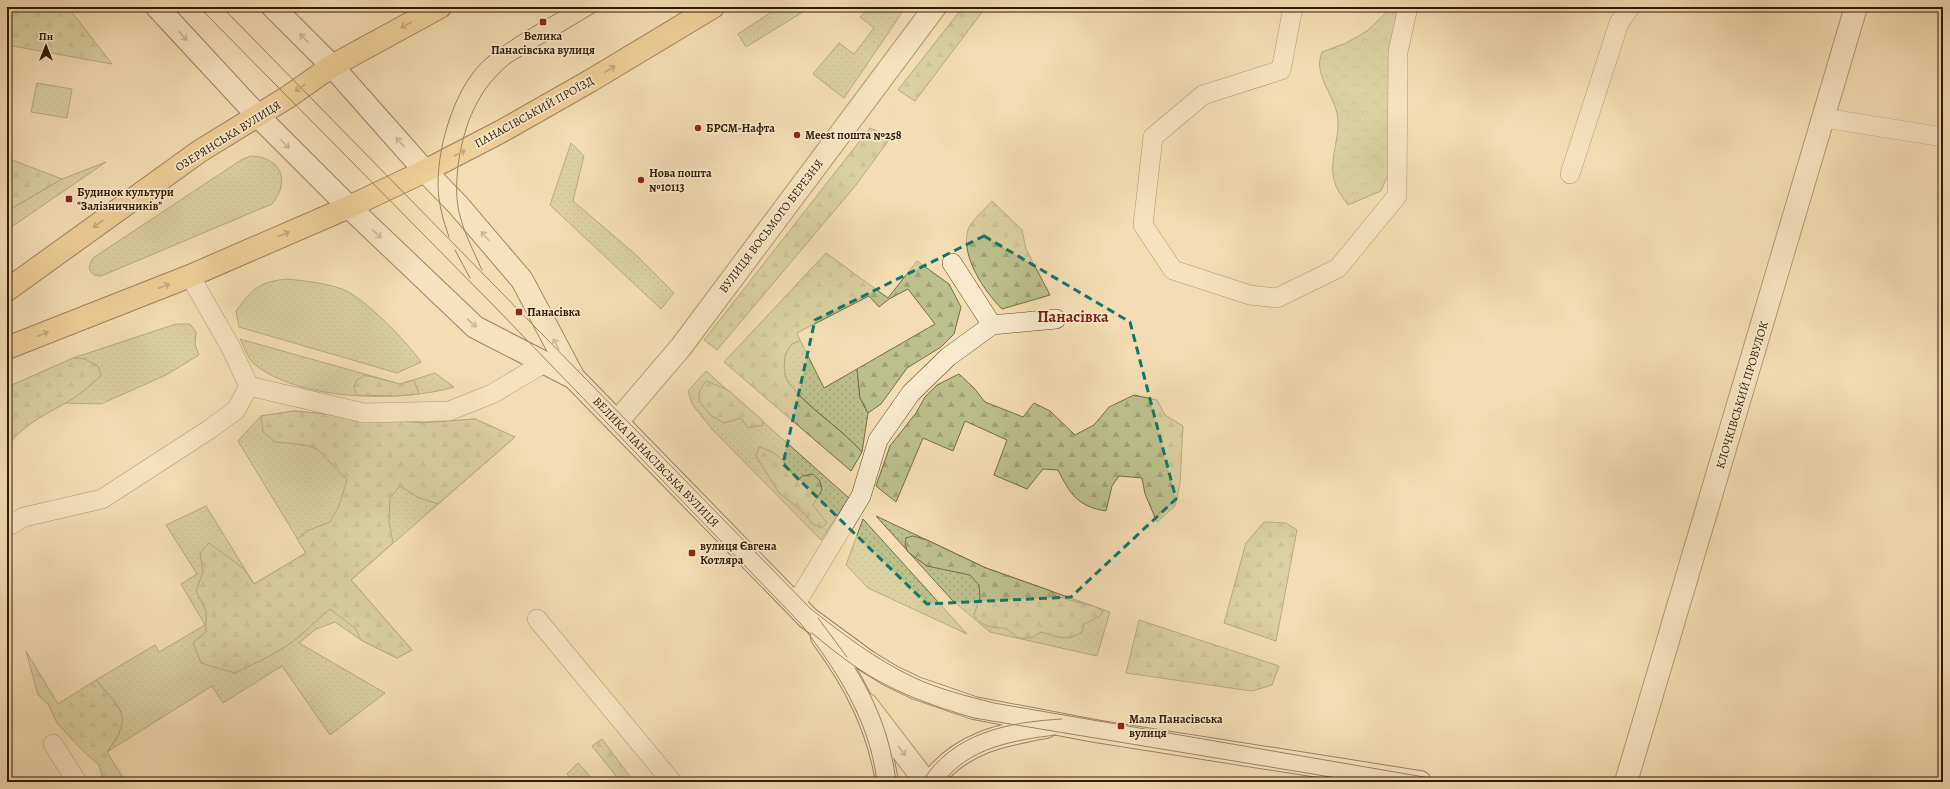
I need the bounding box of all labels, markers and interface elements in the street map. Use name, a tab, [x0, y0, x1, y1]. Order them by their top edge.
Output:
marker: Велика Панасівська вулиця	[538, 17, 548, 27]
one-way arrow	[400, 22, 412, 30]
north arrow	[26, 26, 66, 66]
place label: Велика Панасівська вулиця	[491, 28, 595, 58]
text: Пн	[39, 29, 54, 44]
one-way arrow	[178, 31, 188, 41]
one-way arrow	[299, 33, 309, 43]
one-way arrow	[604, 65, 616, 73]
street label: ПАНАСІВСЬКИЙ ПРОЇЗД	[471, 72, 597, 152]
one-way arrow	[295, 84, 306, 92]
street label: ОЗЕРЯНСЬКА ВУЛИЦЯ	[172, 97, 284, 175]
place label: БРСМ-Нафта	[706, 120, 775, 136]
marker: БРСМ-Нафта	[693, 123, 703, 133]
place label: Meest пошта №258	[805, 127, 902, 143]
marker: Meest пошта №258	[792, 130, 802, 140]
one-way arrow	[395, 136, 404, 147]
one-way arrow	[280, 139, 290, 149]
one-way arrow	[453, 149, 465, 156]
street label: ВУЛИЦЯ ВОСЬМОГО БЕРЕЗНЯ	[715, 156, 827, 296]
place label: Нова пошта №10113	[649, 165, 712, 195]
marker: Нова пошта №10113	[636, 175, 646, 185]
place label: Будинок культури "Залізничників"	[77, 184, 174, 214]
marker: Будинок культури "Залізничників"	[64, 194, 74, 204]
one-way arrow	[93, 220, 104, 228]
one-way arrow	[372, 229, 382, 239]
one-way arrow	[277, 230, 289, 238]
one-way arrow	[480, 231, 489, 242]
one-way arrow	[158, 281, 170, 289]
place label: Панасівка	[527, 304, 581, 320]
district label: Панасівка	[1037, 306, 1109, 328]
marker: Панасівка	[514, 307, 524, 317]
one-way arrow	[467, 319, 477, 328]
street label: КЛОЧКІВСЬКИЙ ПРОВУЛОК	[1712, 319, 1772, 471]
one-way arrow	[37, 329, 49, 337]
one-way arrow	[551, 338, 559, 350]
street label: ВЕЛИКА ПАНАСІВСЬКА ВУЛИЦЯ	[589, 393, 723, 531]
place label: вулиця Євгена Котляра	[700, 538, 777, 568]
marker: вулиця Євгена Котляра	[687, 548, 697, 558]
place label: Мала Панасівська вулиця	[1129, 711, 1223, 741]
marker: Мала Панасівська вулиця	[1116, 721, 1126, 731]
one-way arrow	[898, 746, 906, 757]

